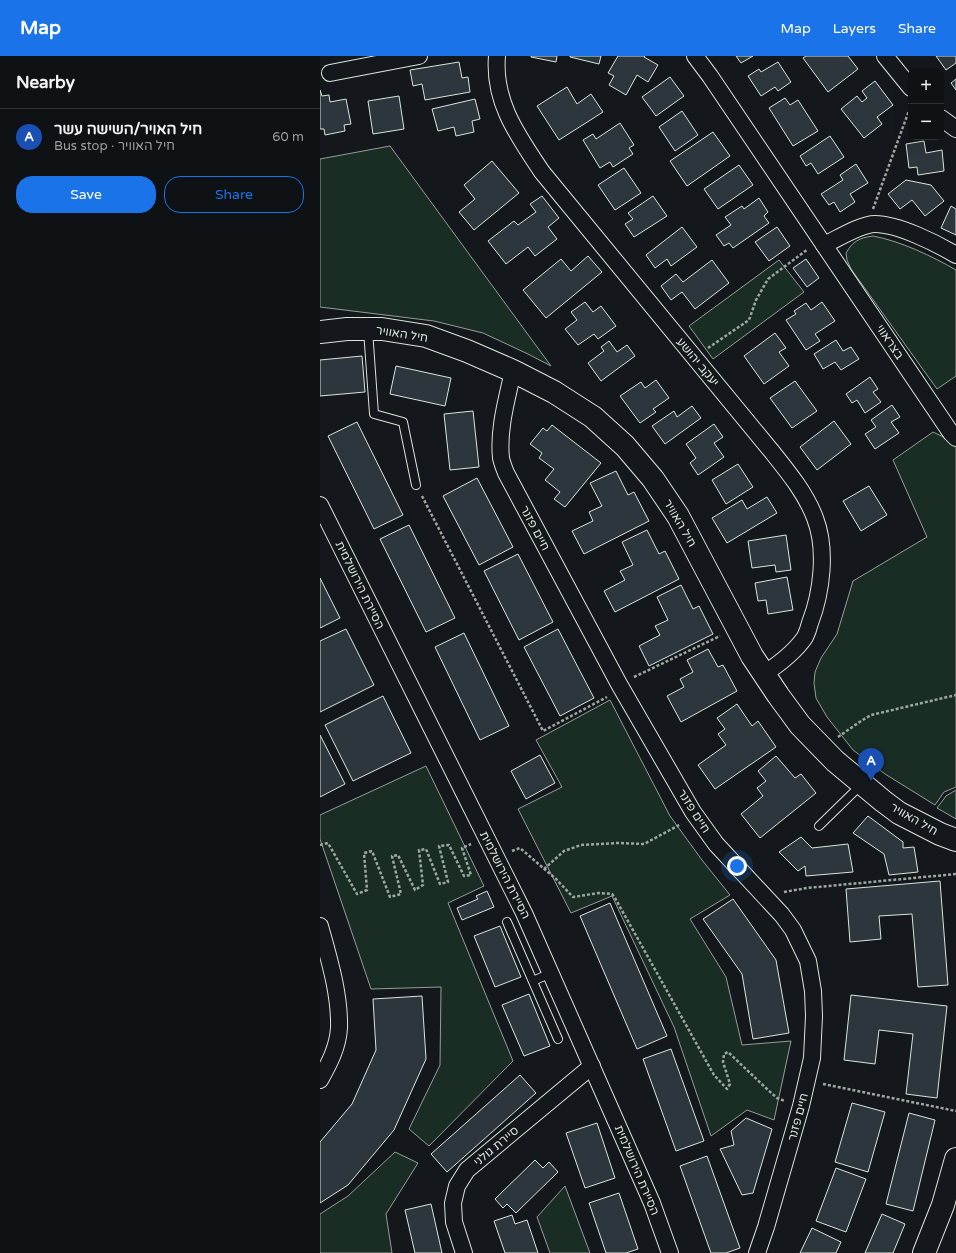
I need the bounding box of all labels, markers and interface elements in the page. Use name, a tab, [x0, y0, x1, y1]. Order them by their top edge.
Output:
text: Map	[20, 17, 61, 39]
text: Map	[781, 20, 811, 37]
text: Layers	[833, 20, 876, 37]
text: Share	[898, 20, 936, 37]
map controls	[908, 68, 944, 140]
button: +	[908, 68, 944, 104]
text: Nearby	[16, 72, 75, 93]
button: −	[908, 104, 944, 140]
text: חיל האויר/השישה עשר	[54, 120, 202, 138]
text: A	[24, 129, 34, 145]
text: 60 m	[272, 129, 304, 145]
text: Bus stop · חיל האוויר	[54, 138, 175, 154]
button: Save	[16, 176, 156, 213]
button: Share	[164, 176, 304, 213]
street label: בצראווי	[873, 322, 907, 362]
street label: חיל האוויר	[375, 323, 429, 345]
street label: יעקב יהושע	[674, 335, 722, 389]
street label: חיל האוויר	[661, 497, 699, 549]
street label: חיים פזנר	[517, 503, 553, 553]
street label: הסיירת הירושלמית	[333, 539, 387, 631]
pin: A	[858, 748, 884, 781]
street label: חיים פזנר	[675, 787, 713, 835]
street label: חיל האוויר	[888, 800, 940, 838]
street label: הסיירת הירושלמית	[477, 829, 533, 921]
your location	[727, 856, 747, 876]
street label: חיים פזנר	[785, 1091, 811, 1143]
street label: סיירת גולני	[471, 1123, 521, 1169]
street label: הסיירת הירושלמית	[612, 1123, 662, 1217]

